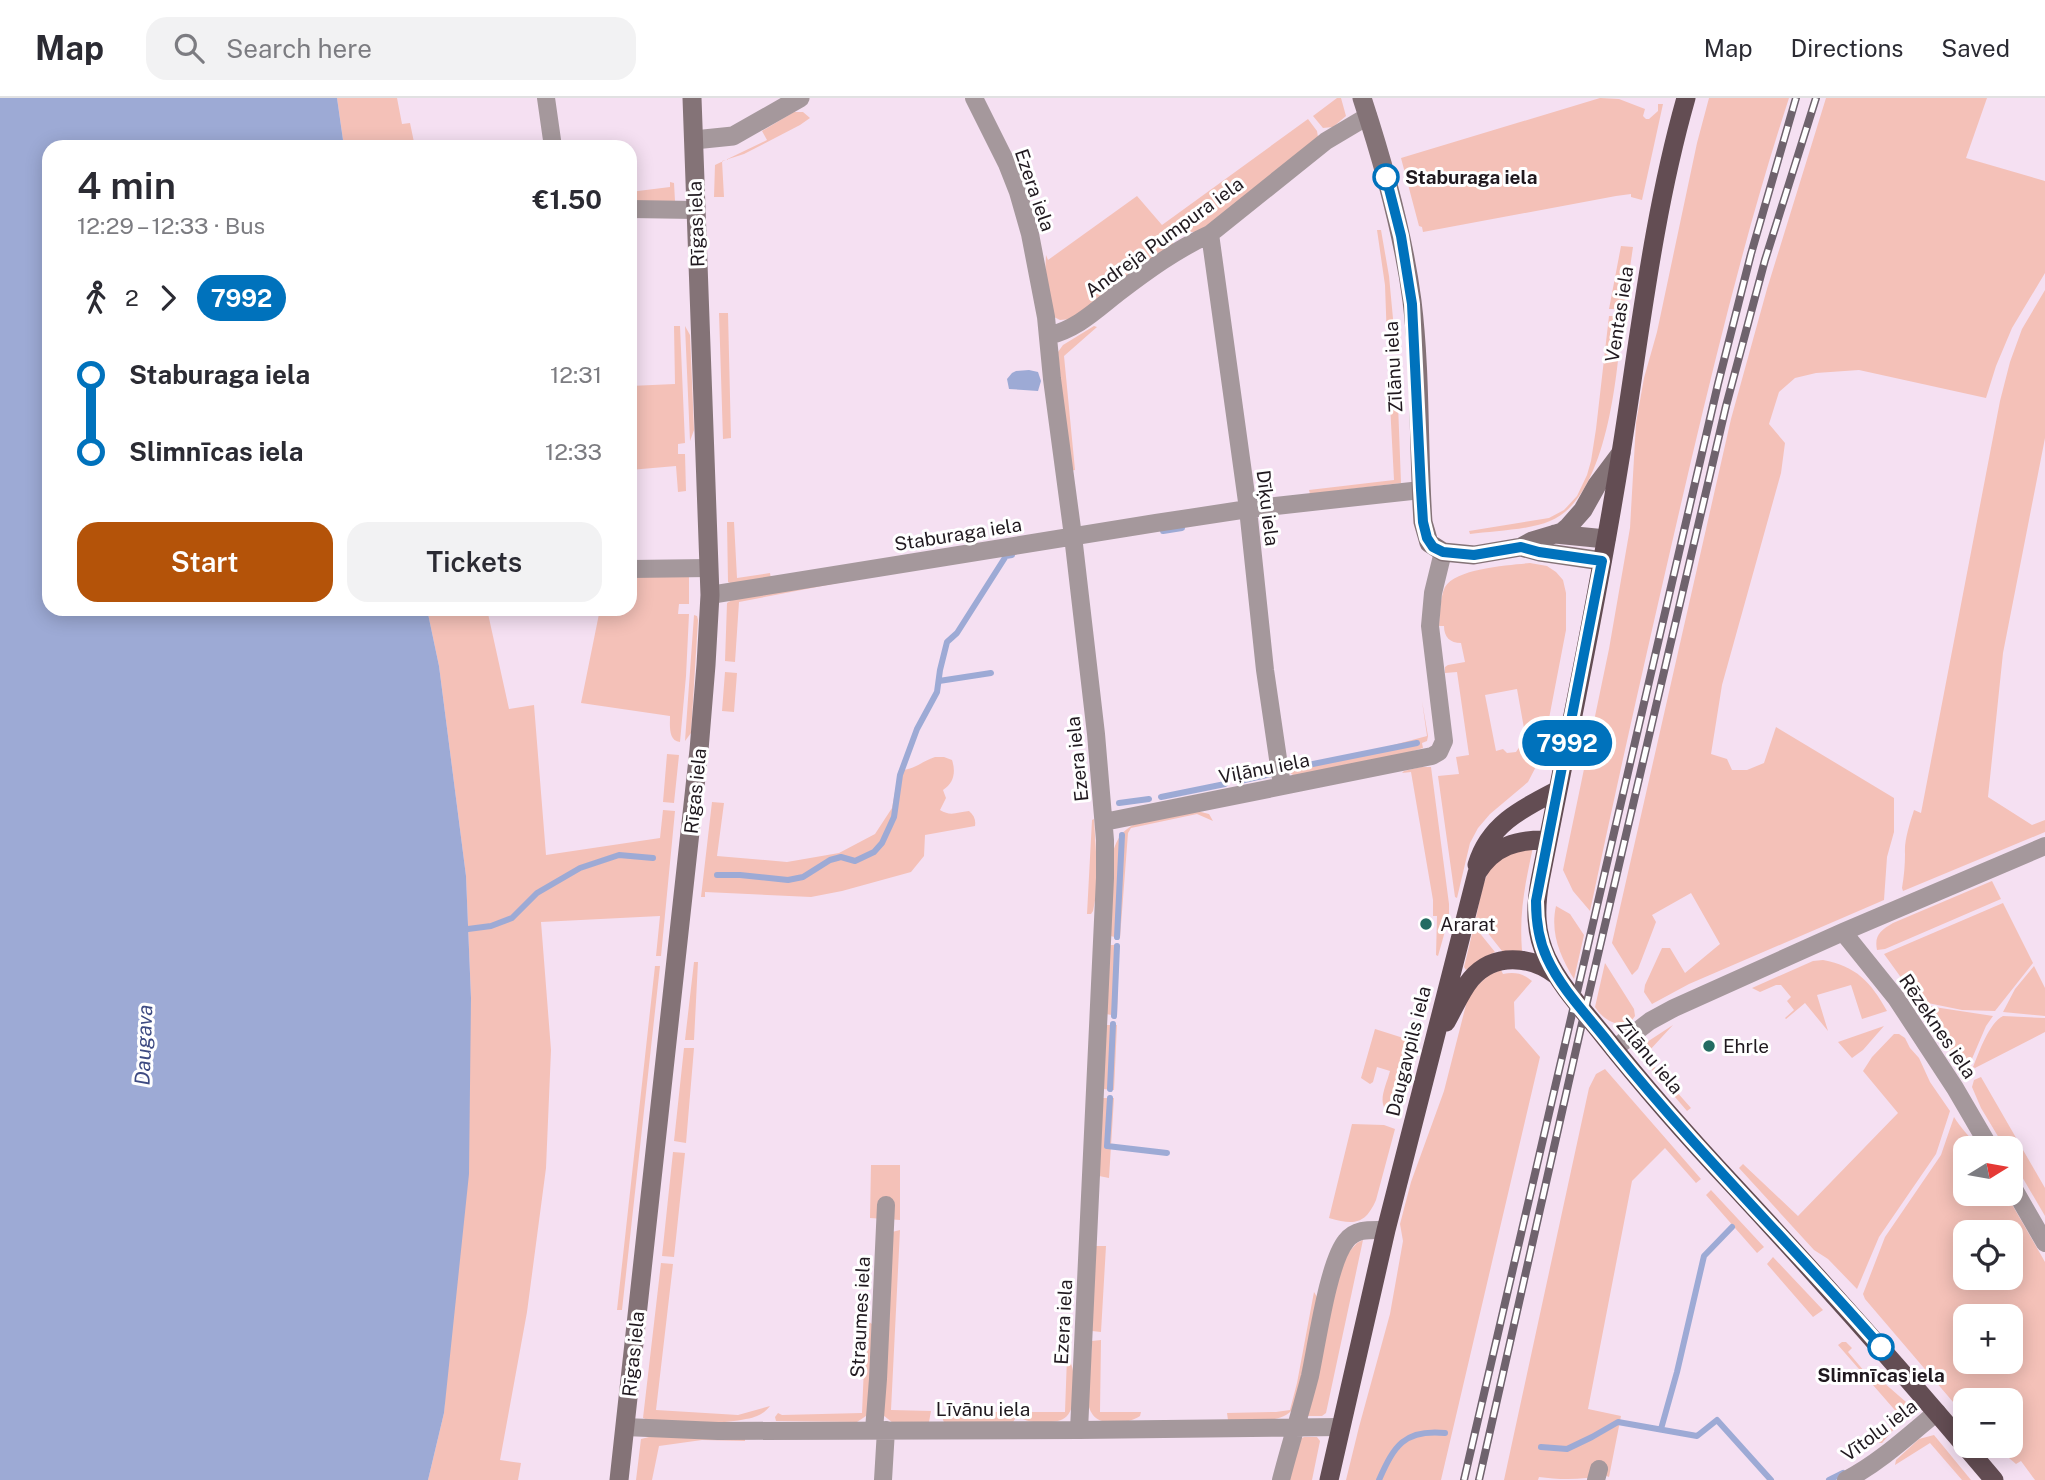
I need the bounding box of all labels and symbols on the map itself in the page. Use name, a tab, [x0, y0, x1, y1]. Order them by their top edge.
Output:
street label: Ezera iela	[1011, 146, 1059, 234]
marker: Staburaga iela	[1373, 164, 1399, 190]
place label: Staburaga iela	[1405, 166, 1537, 188]
street label: Andreja Pumpura iela	[1081, 172, 1247, 302]
street label: Rīgas iela	[684, 181, 708, 267]
street label: Ventas iela	[1601, 264, 1637, 364]
street label: Zīlānu iela	[1380, 321, 1406, 413]
street label: Dīķu iela	[1252, 469, 1284, 547]
street label: Staburaga iela	[893, 513, 1023, 555]
street label: Ezera iela	[1062, 715, 1092, 803]
line badge: 7992	[1518, 720, 1616, 766]
street label: Rīgas iela	[680, 747, 710, 835]
street label: Viļānu iela	[1217, 748, 1311, 788]
place label: Ararat	[1440, 913, 1496, 935]
marker: Ararat	[1418, 916, 1434, 932]
street label: Rēzeknes iela	[1895, 970, 1981, 1082]
street label: Daugavpils iela	[1381, 984, 1435, 1118]
water label: Daugava	[130, 1004, 157, 1086]
street label: Zīlānu iela	[1612, 1014, 1688, 1098]
place label: Ehrle	[1723, 1035, 1769, 1057]
marker: Ehrle	[1701, 1038, 1717, 1054]
north arrow	[1953, 1136, 2023, 1206]
street label: Straumes iela	[846, 1256, 874, 1378]
street label: Ezera iela	[1050, 1279, 1076, 1365]
street label: Rīgas iela	[618, 1310, 648, 1398]
marker: Slimnīcas iela	[1868, 1334, 1894, 1360]
place label: Slimnīcas iela	[1817, 1364, 1945, 1386]
street label: Vītolu iela	[1837, 1395, 1921, 1465]
street label: Līvānu iela	[936, 1398, 1030, 1420]

